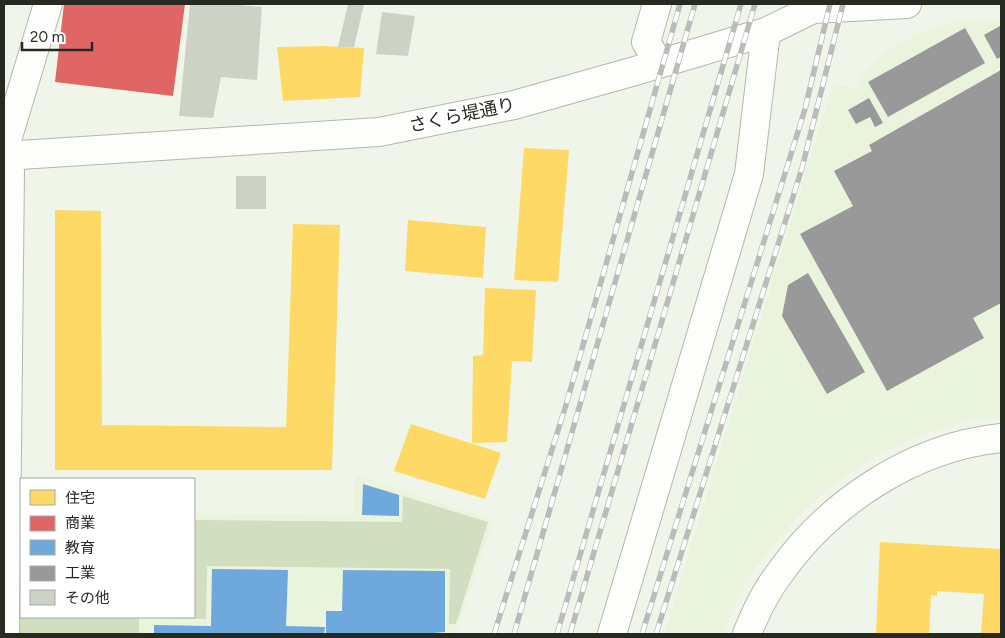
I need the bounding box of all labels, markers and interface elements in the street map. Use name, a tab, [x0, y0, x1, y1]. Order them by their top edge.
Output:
scale bar	[22, 20, 92, 52]
text: 20 m	[30, 28, 64, 46]
street label: さくら堤通り	[407, 93, 517, 137]
legend	[20, 478, 195, 618]
text: 住宅	[65, 489, 95, 507]
text: 商業	[65, 514, 95, 532]
text: 教育	[65, 539, 95, 557]
text: 工業	[65, 564, 95, 582]
text: その他	[65, 589, 110, 607]

